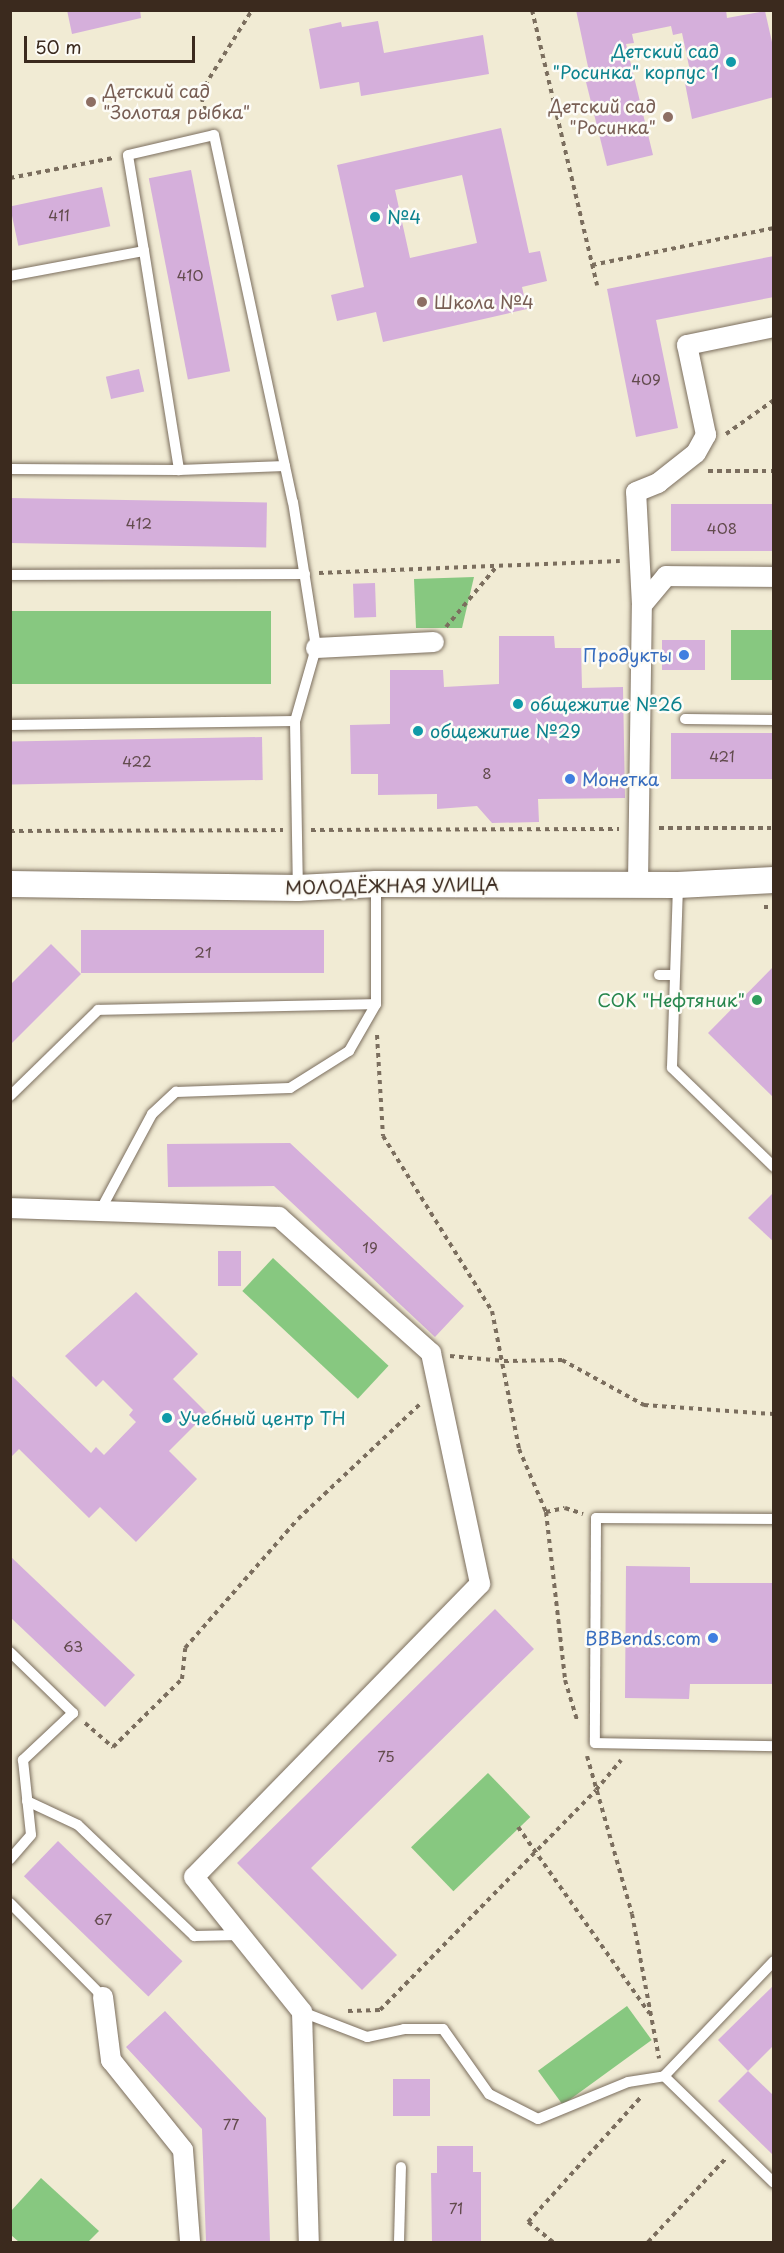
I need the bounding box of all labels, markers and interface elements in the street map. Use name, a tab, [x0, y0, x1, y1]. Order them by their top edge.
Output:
scale bar	[27, 24, 198, 62]
text: 50 m	[35, 33, 82, 60]
place label: Детский сад "Росинка" корпус 1	[551, 41, 719, 84]
marker: Детский сад "Росинка" корпус 1	[724, 55, 738, 69]
place label: Детский сад "Золотая рыбка"	[103, 81, 250, 124]
marker: Детский сад "Золотая рыбка"	[84, 95, 98, 109]
place label: Детский сад "Росинка"	[547, 96, 656, 138]
marker: Детский сад "Росинка"	[661, 110, 675, 124]
house number: 411	[48, 206, 70, 224]
place label: №4	[387, 206, 421, 228]
marker: №4	[368, 210, 382, 224]
house number: 410	[177, 266, 203, 284]
place label: Школа №4	[434, 291, 534, 313]
marker: Школа №4	[415, 295, 429, 309]
house number: 409	[631, 370, 661, 388]
house number: 412	[126, 514, 152, 532]
house number: 408	[707, 519, 737, 537]
place label: Продукты	[583, 644, 672, 666]
marker: Продукты	[677, 648, 691, 662]
place label: общежитие №26	[530, 693, 682, 715]
marker: общежитие №26	[511, 697, 525, 711]
place label: общежитие №29	[430, 720, 580, 742]
marker: общежитие №29	[411, 724, 425, 738]
house number: 421	[709, 747, 735, 765]
house number: 422	[122, 752, 152, 770]
house number: 8	[482, 764, 492, 782]
place label: Монетка	[582, 768, 659, 790]
marker: Монетка	[563, 772, 577, 786]
street label: МОЛОДЁЖНАЯ УЛИЦА	[285, 873, 499, 899]
house number: 21	[194, 943, 212, 961]
place label: СОК "Нефтяник"	[597, 989, 745, 1011]
marker: СОК "Нефтяник"	[750, 993, 764, 1007]
house number: 19	[362, 1238, 378, 1256]
place label: Учебный центр ТН	[179, 1407, 346, 1429]
marker: Учебный центр ТН	[160, 1411, 174, 1425]
place label: BBBends.com	[585, 1627, 701, 1649]
marker: BBBends.com	[706, 1631, 720, 1645]
house number: 63	[63, 1637, 83, 1655]
house number: 75	[377, 1747, 395, 1765]
house number: 67	[94, 1910, 112, 1928]
house number: 77	[223, 2115, 239, 2133]
house number: 71	[449, 2199, 463, 2217]

